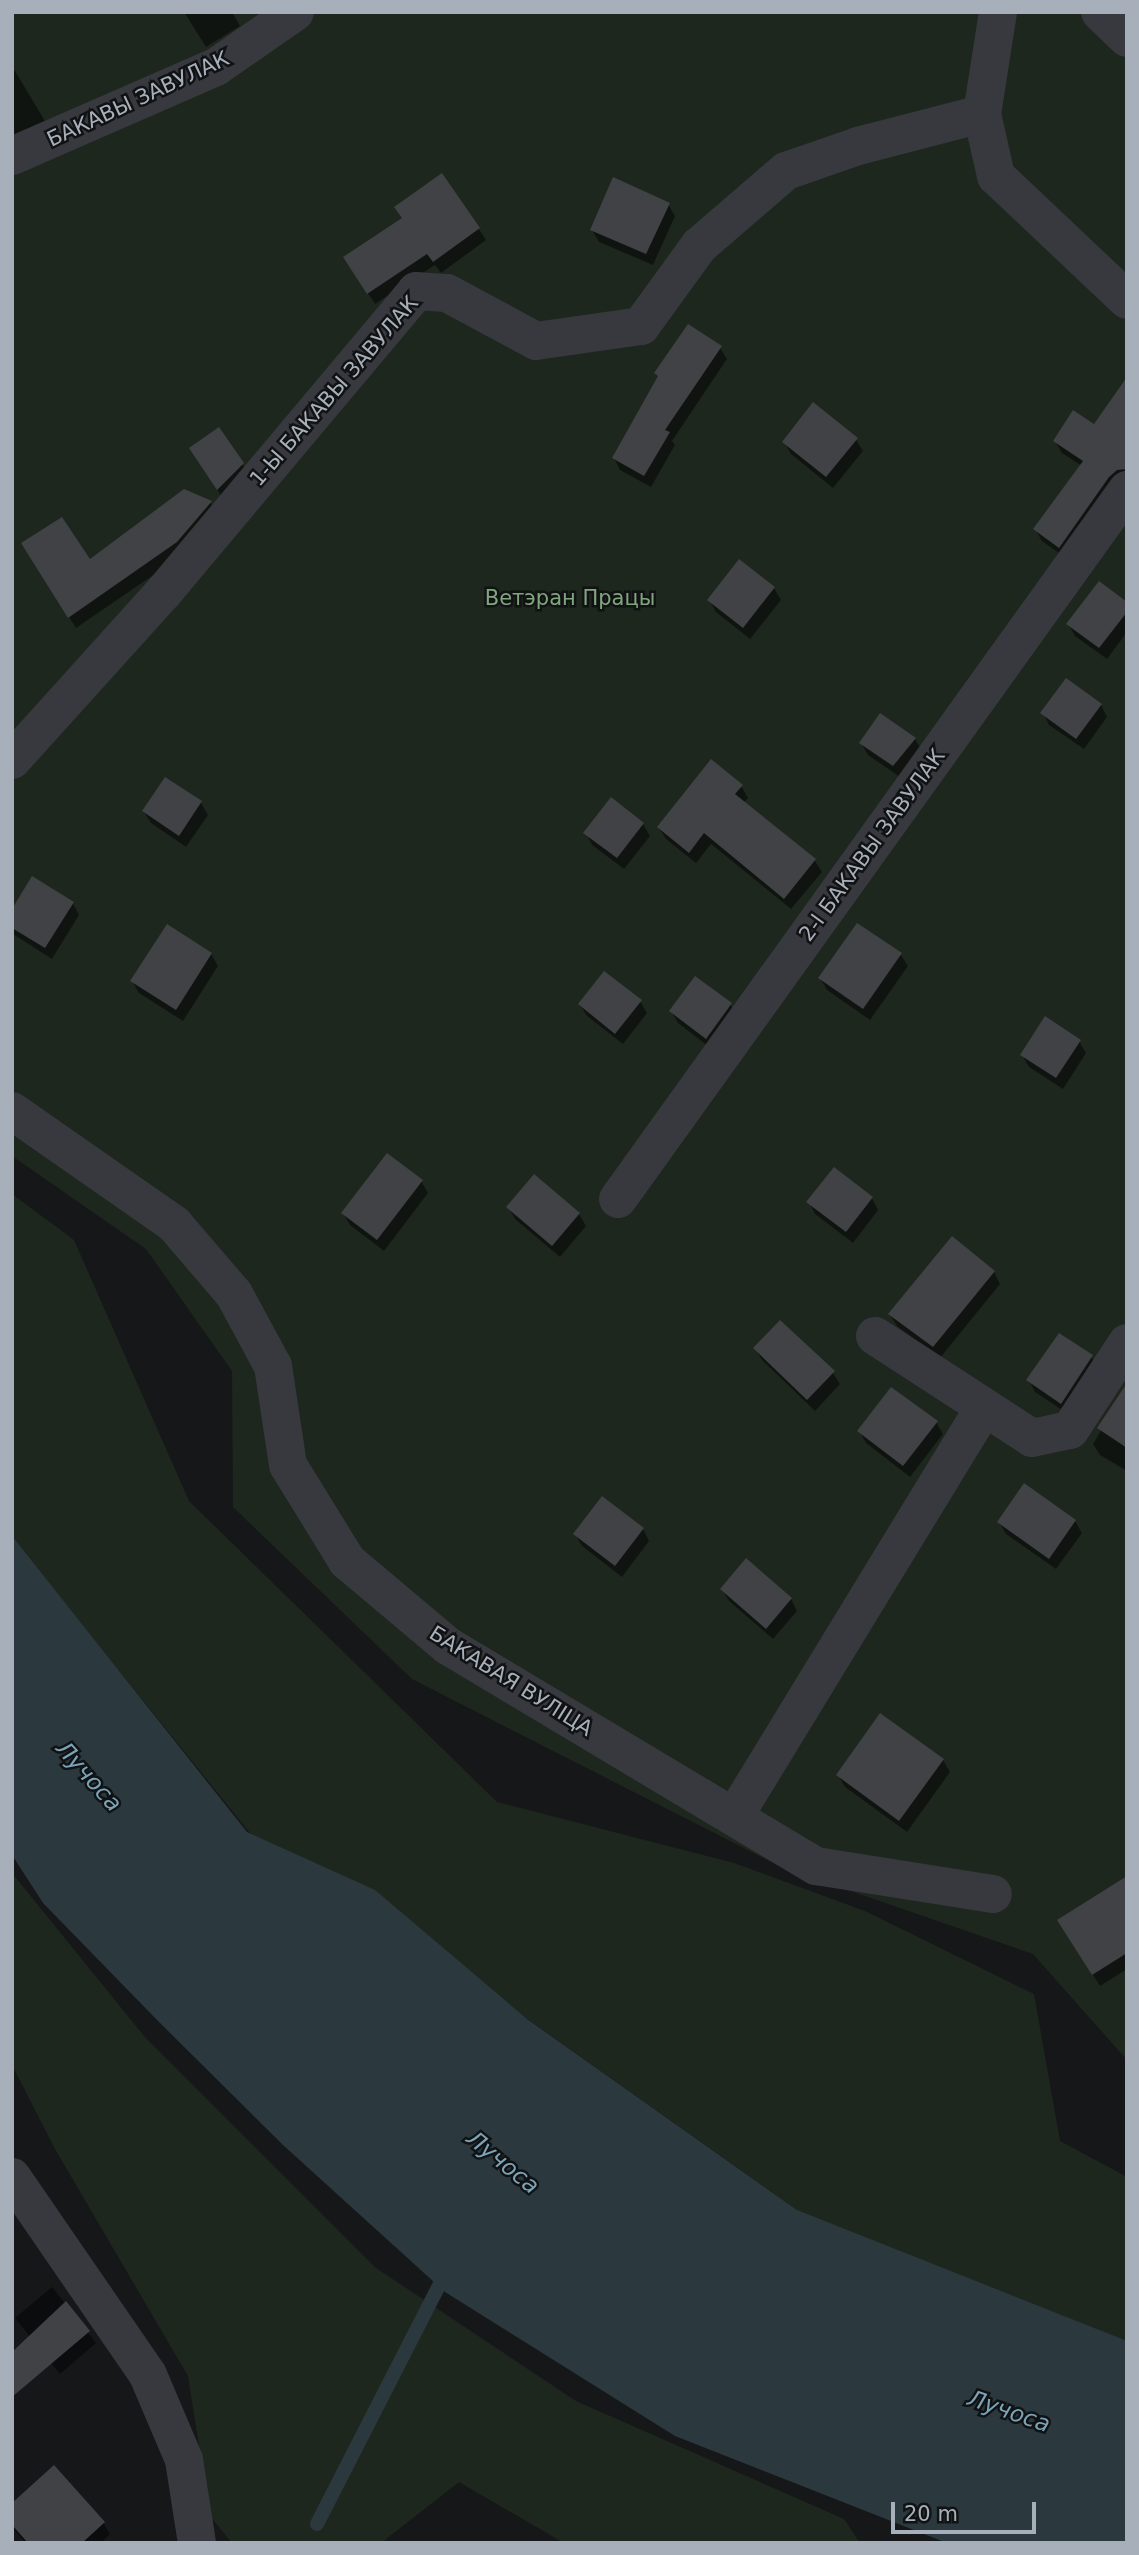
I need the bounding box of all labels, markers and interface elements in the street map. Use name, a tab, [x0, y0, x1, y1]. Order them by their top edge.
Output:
street label: БАКАВЫ ЗАВУЛАК	[43, 46, 233, 152]
street label: 1-Ы БАКАВЫ ЗАВУЛАК	[244, 291, 424, 491]
park label: Ветэран Працы	[485, 585, 655, 611]
street label: 2-І БАКАВЫ ЗАВУЛАК	[794, 744, 950, 946]
street label: БАКАВАЯ ВУЛІЦА	[425, 1621, 597, 1741]
water label: Лучоса	[50, 1735, 128, 1817]
water label: Лучоса	[461, 2124, 545, 2200]
water label: Лучоса	[964, 2384, 1054, 2438]
scale bar	[894, 2488, 1039, 2532]
text: 20 m	[904, 2502, 958, 2526]

